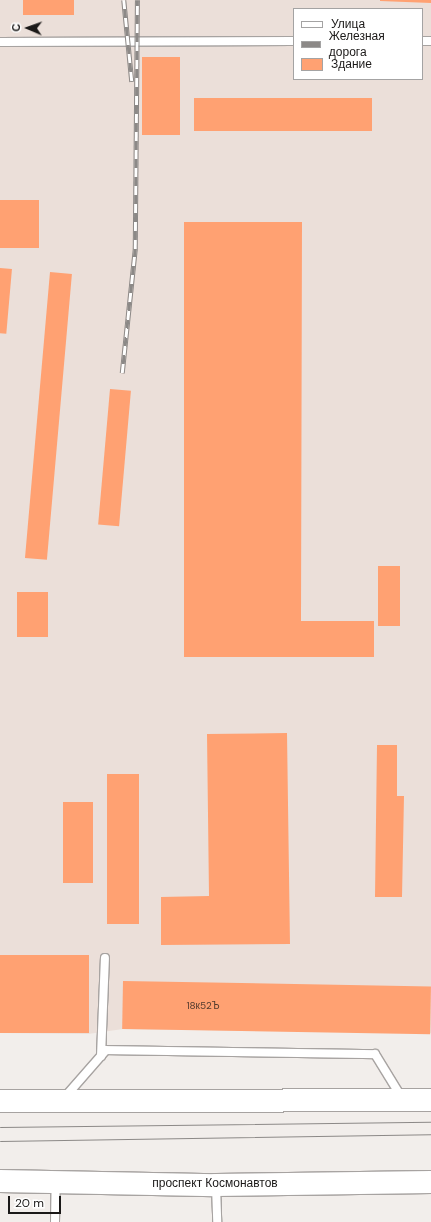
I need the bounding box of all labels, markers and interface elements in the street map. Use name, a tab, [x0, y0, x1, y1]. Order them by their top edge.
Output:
north arrow	[8, 8, 48, 48]
legend	[293, 8, 423, 80]
text: Улица	[331, 16, 365, 32]
text: С	[9, 23, 23, 32]
text: Железная дорога	[329, 28, 385, 60]
text: Здание	[331, 56, 372, 72]
house number: 18к52Ъ	[186, 1000, 220, 1012]
street label: проспект Космонавтов	[152, 1177, 278, 1191]
scale bar	[10, 1188, 63, 1214]
text: 20 m	[15, 1195, 44, 1211]

